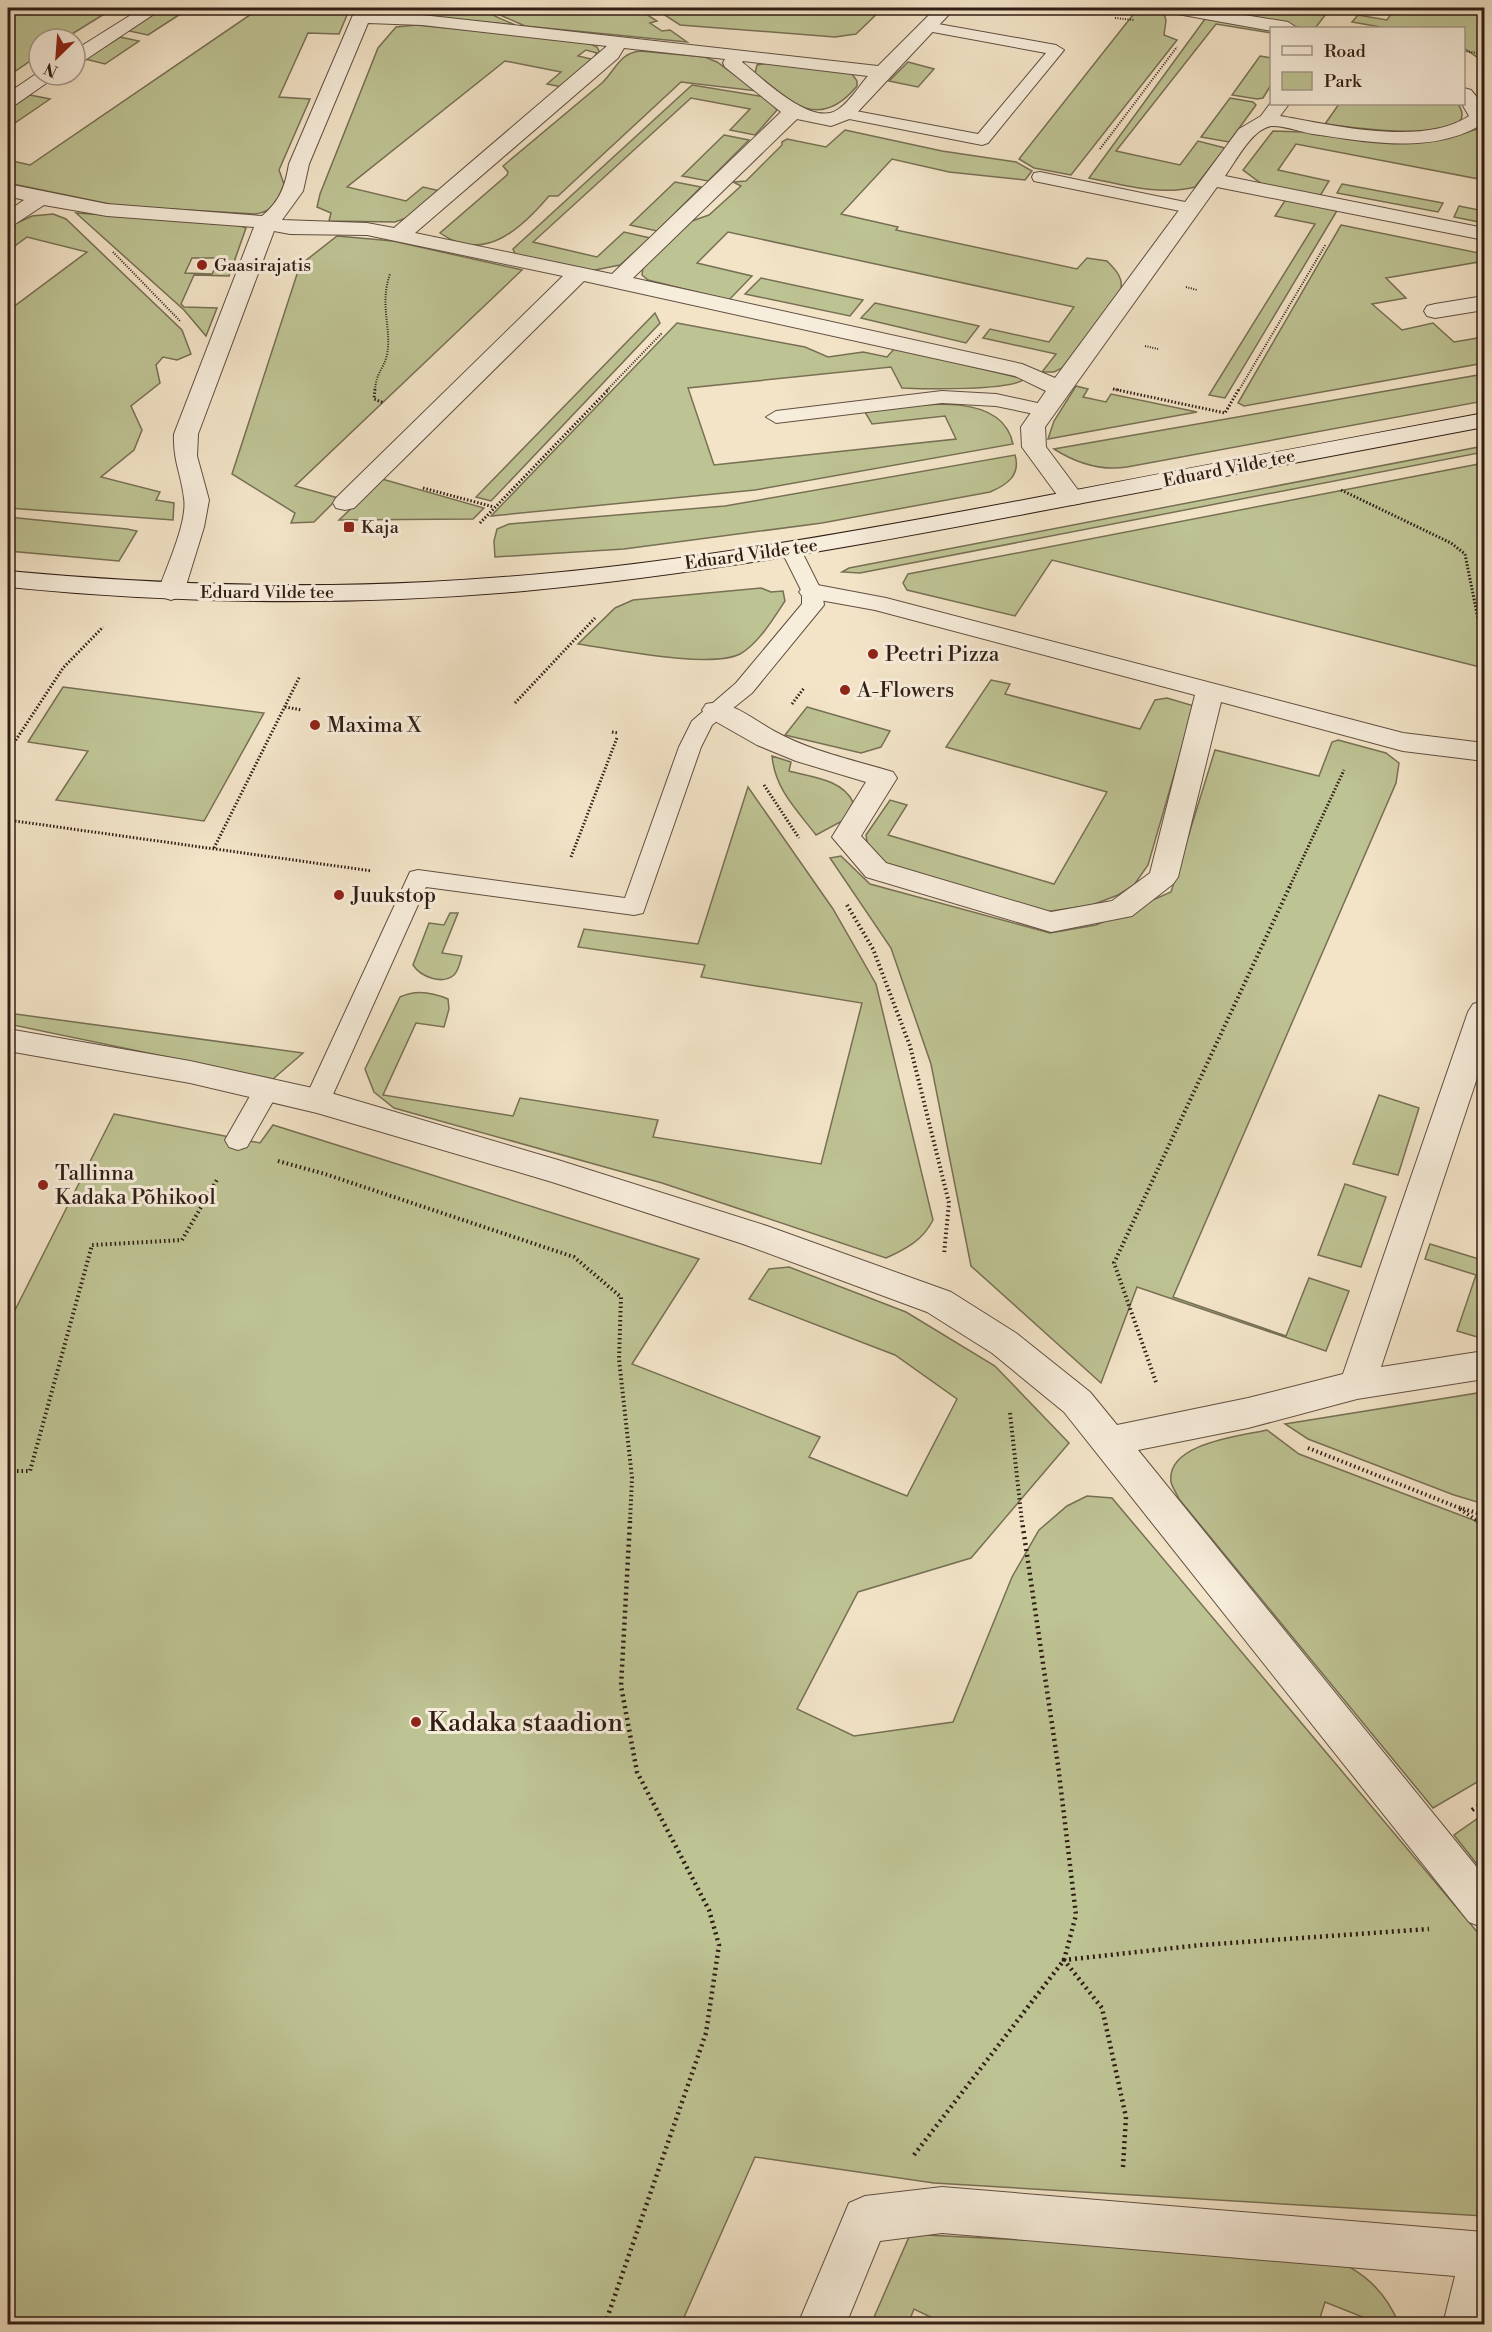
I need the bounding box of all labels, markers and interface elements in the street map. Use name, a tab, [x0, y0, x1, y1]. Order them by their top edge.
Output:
north arrow	[27, 27, 87, 87]
legend	[1270, 27, 1465, 105]
text: Road	[1324, 40, 1367, 63]
text: N	[41, 58, 61, 81]
text: Park	[1324, 70, 1363, 93]
place label: Gaasirajatis	[214, 254, 311, 277]
marker: Gaasirajatis	[195, 258, 209, 272]
street label: Eduard Vilde tee	[1161, 444, 1297, 493]
place label: Kaja	[361, 516, 400, 539]
marker: Kaja	[342, 520, 356, 534]
street label: Eduard Vilde tee	[683, 534, 819, 575]
street label: Eduard Vilde tee	[200, 581, 334, 604]
place label: Peetri Pizza	[885, 642, 1000, 668]
marker: Peetri Pizza	[866, 647, 880, 661]
place label: A-Flowers	[856, 678, 954, 704]
marker: A-Flowers	[838, 683, 852, 697]
place label: Maxima X	[327, 713, 422, 739]
marker: Maxima X	[308, 718, 322, 732]
place label: Juukstop	[350, 883, 436, 909]
marker: Juukstop	[332, 888, 346, 902]
place label: Tallinna Kadaka Põhikool	[55, 1161, 216, 1211]
marker: Tallinna Kadaka Põhikool	[36, 1178, 50, 1192]
place label: Kadaka staadion	[428, 1707, 623, 1739]
marker: Kadaka staadion	[409, 1715, 423, 1729]

